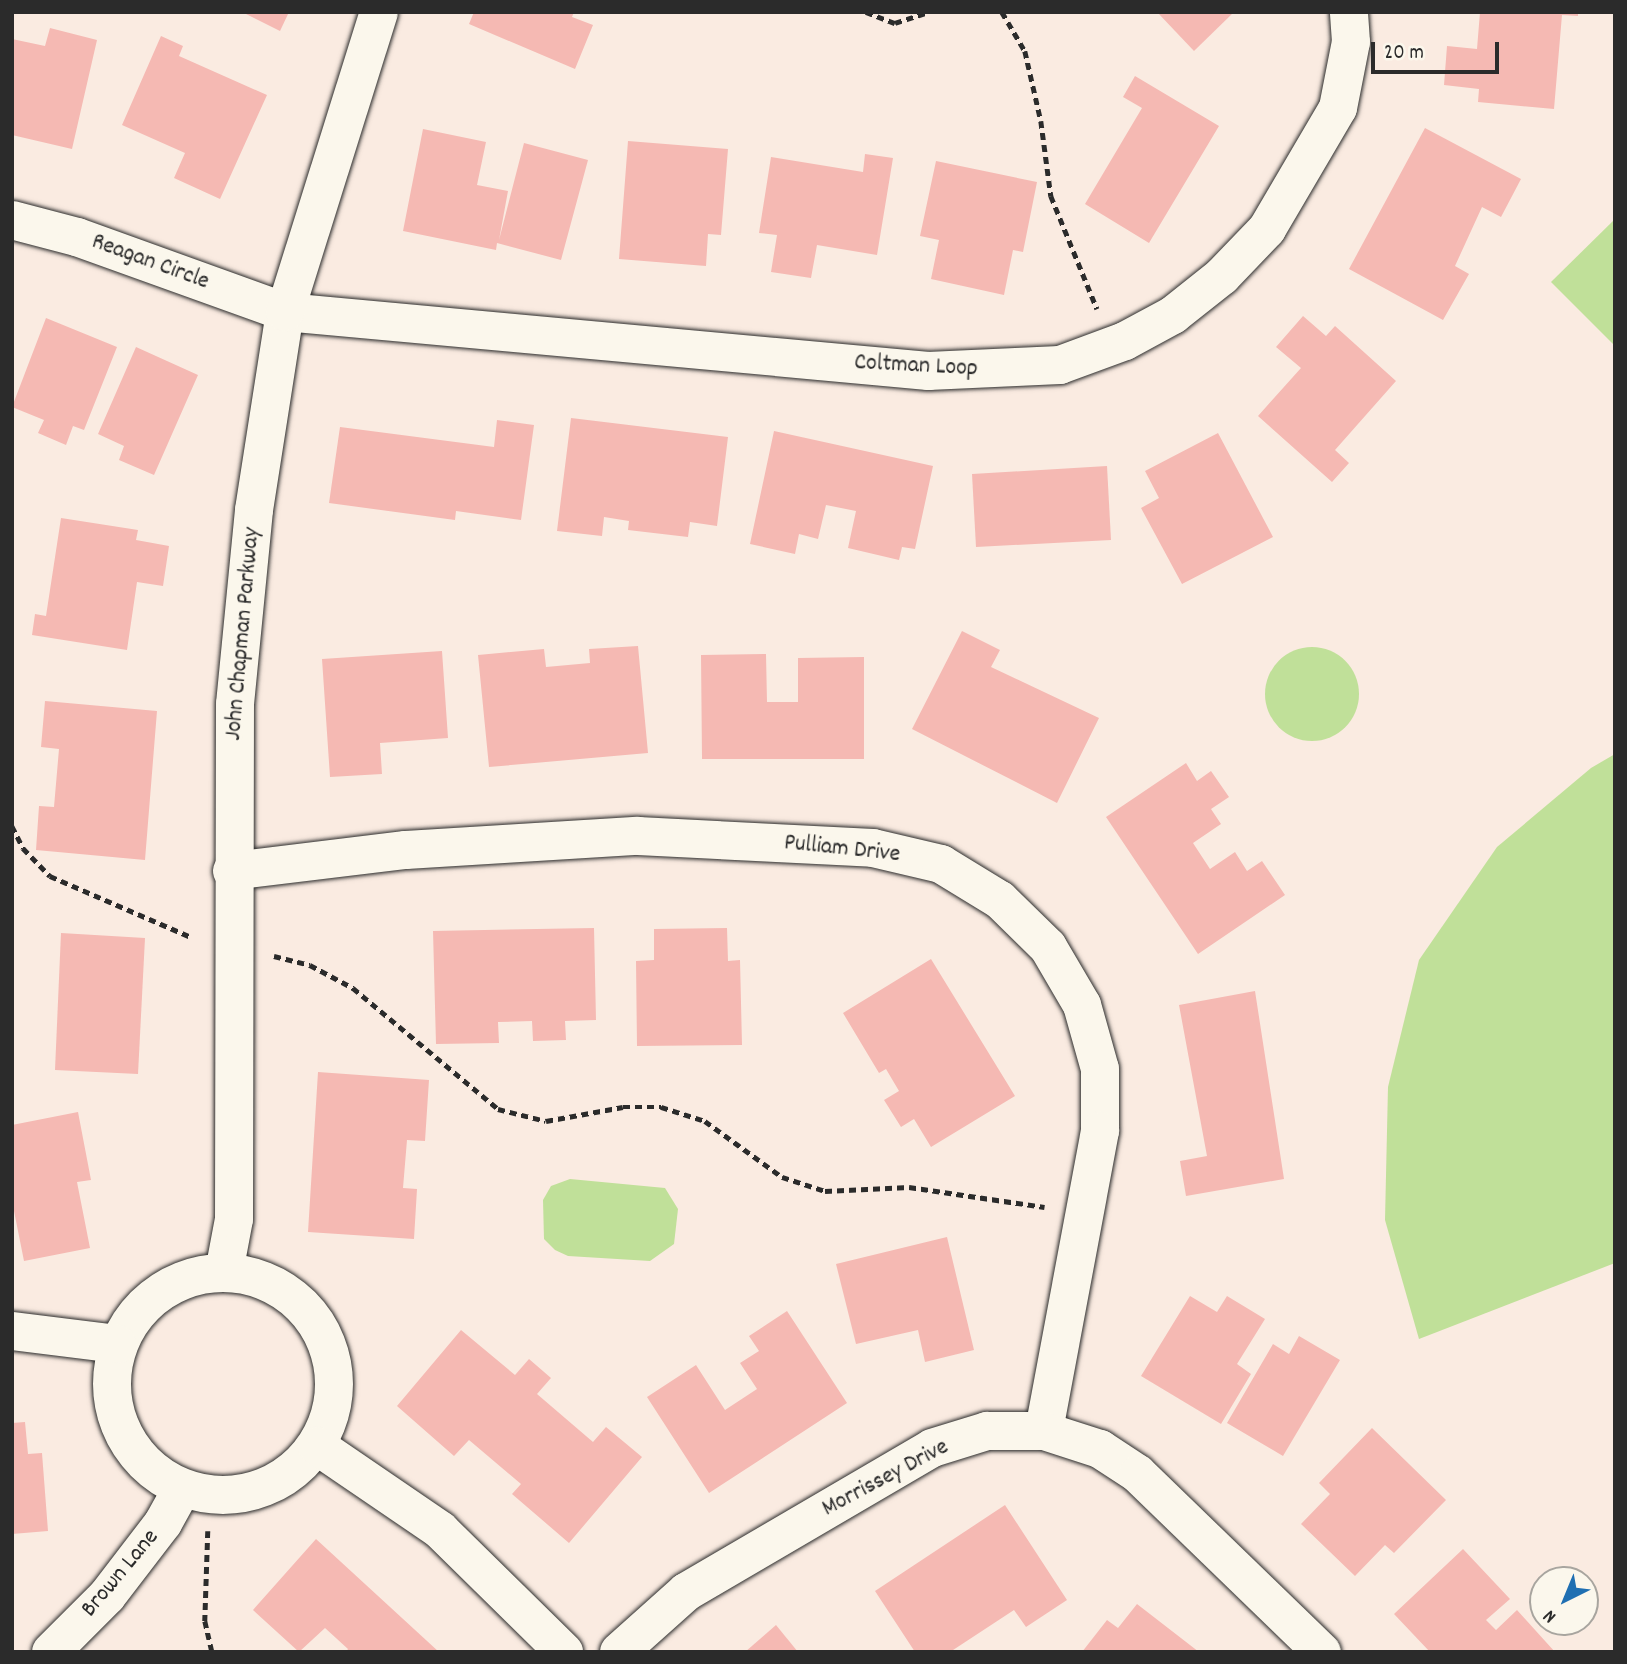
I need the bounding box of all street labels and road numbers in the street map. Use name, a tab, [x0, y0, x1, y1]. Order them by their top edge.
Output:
street label: Reagan Circle	[87, 228, 213, 298]
street label: Coltman Loop	[853, 349, 979, 385]
street label: John Chapman Parkway	[220, 526, 268, 742]
street label: Pulliam Drive	[783, 830, 901, 870]
street label: Morrissey Drive	[818, 1434, 954, 1524]
street label: Brown Lane	[76, 1524, 166, 1624]

